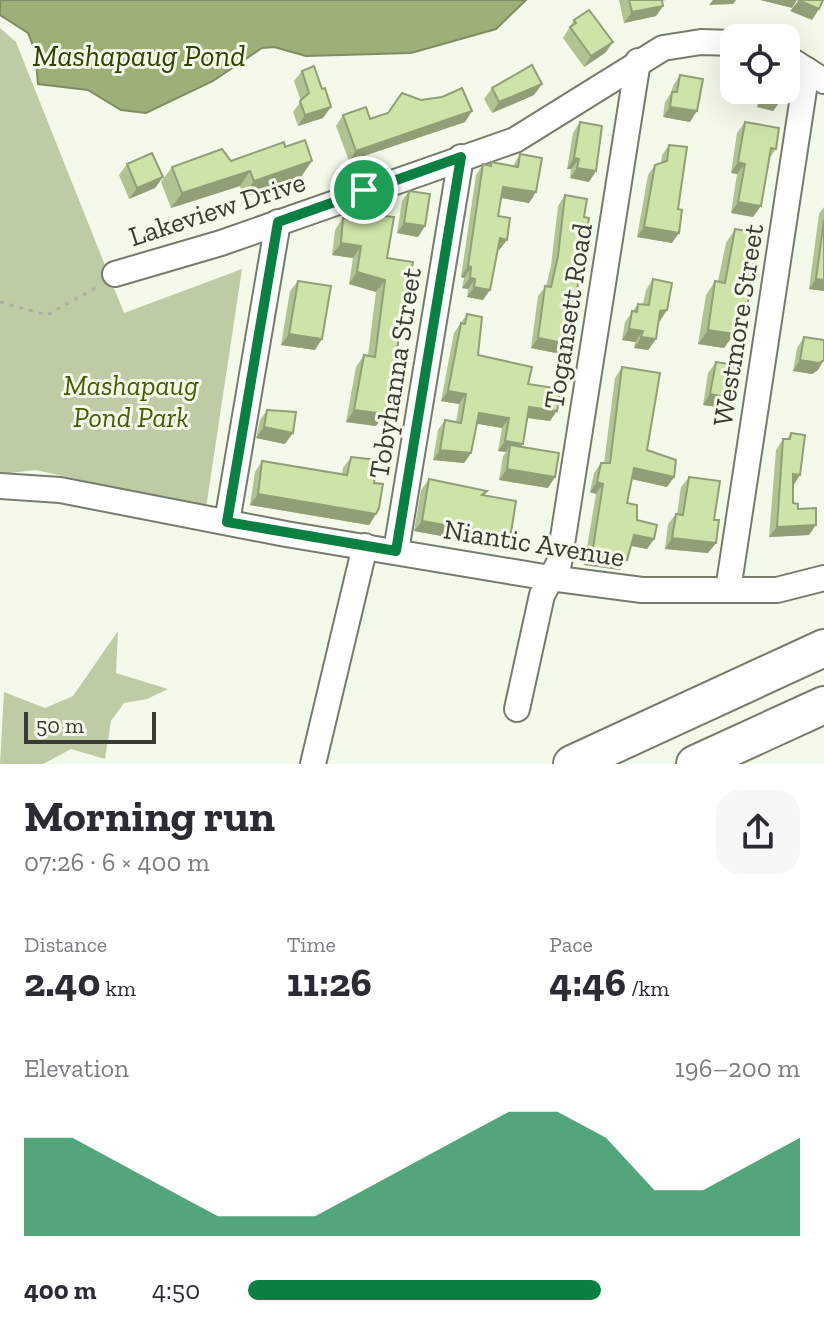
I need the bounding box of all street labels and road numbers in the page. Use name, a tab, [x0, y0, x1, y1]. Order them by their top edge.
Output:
street label: Lakeview Drive	[125, 165, 309, 253]
street label: Togansett Road	[537, 221, 599, 411]
street label: Westmore Street	[706, 221, 770, 428]
street label: Tobyhanna Street	[362, 264, 428, 481]
street label: Niantic Avenue	[441, 512, 627, 574]

